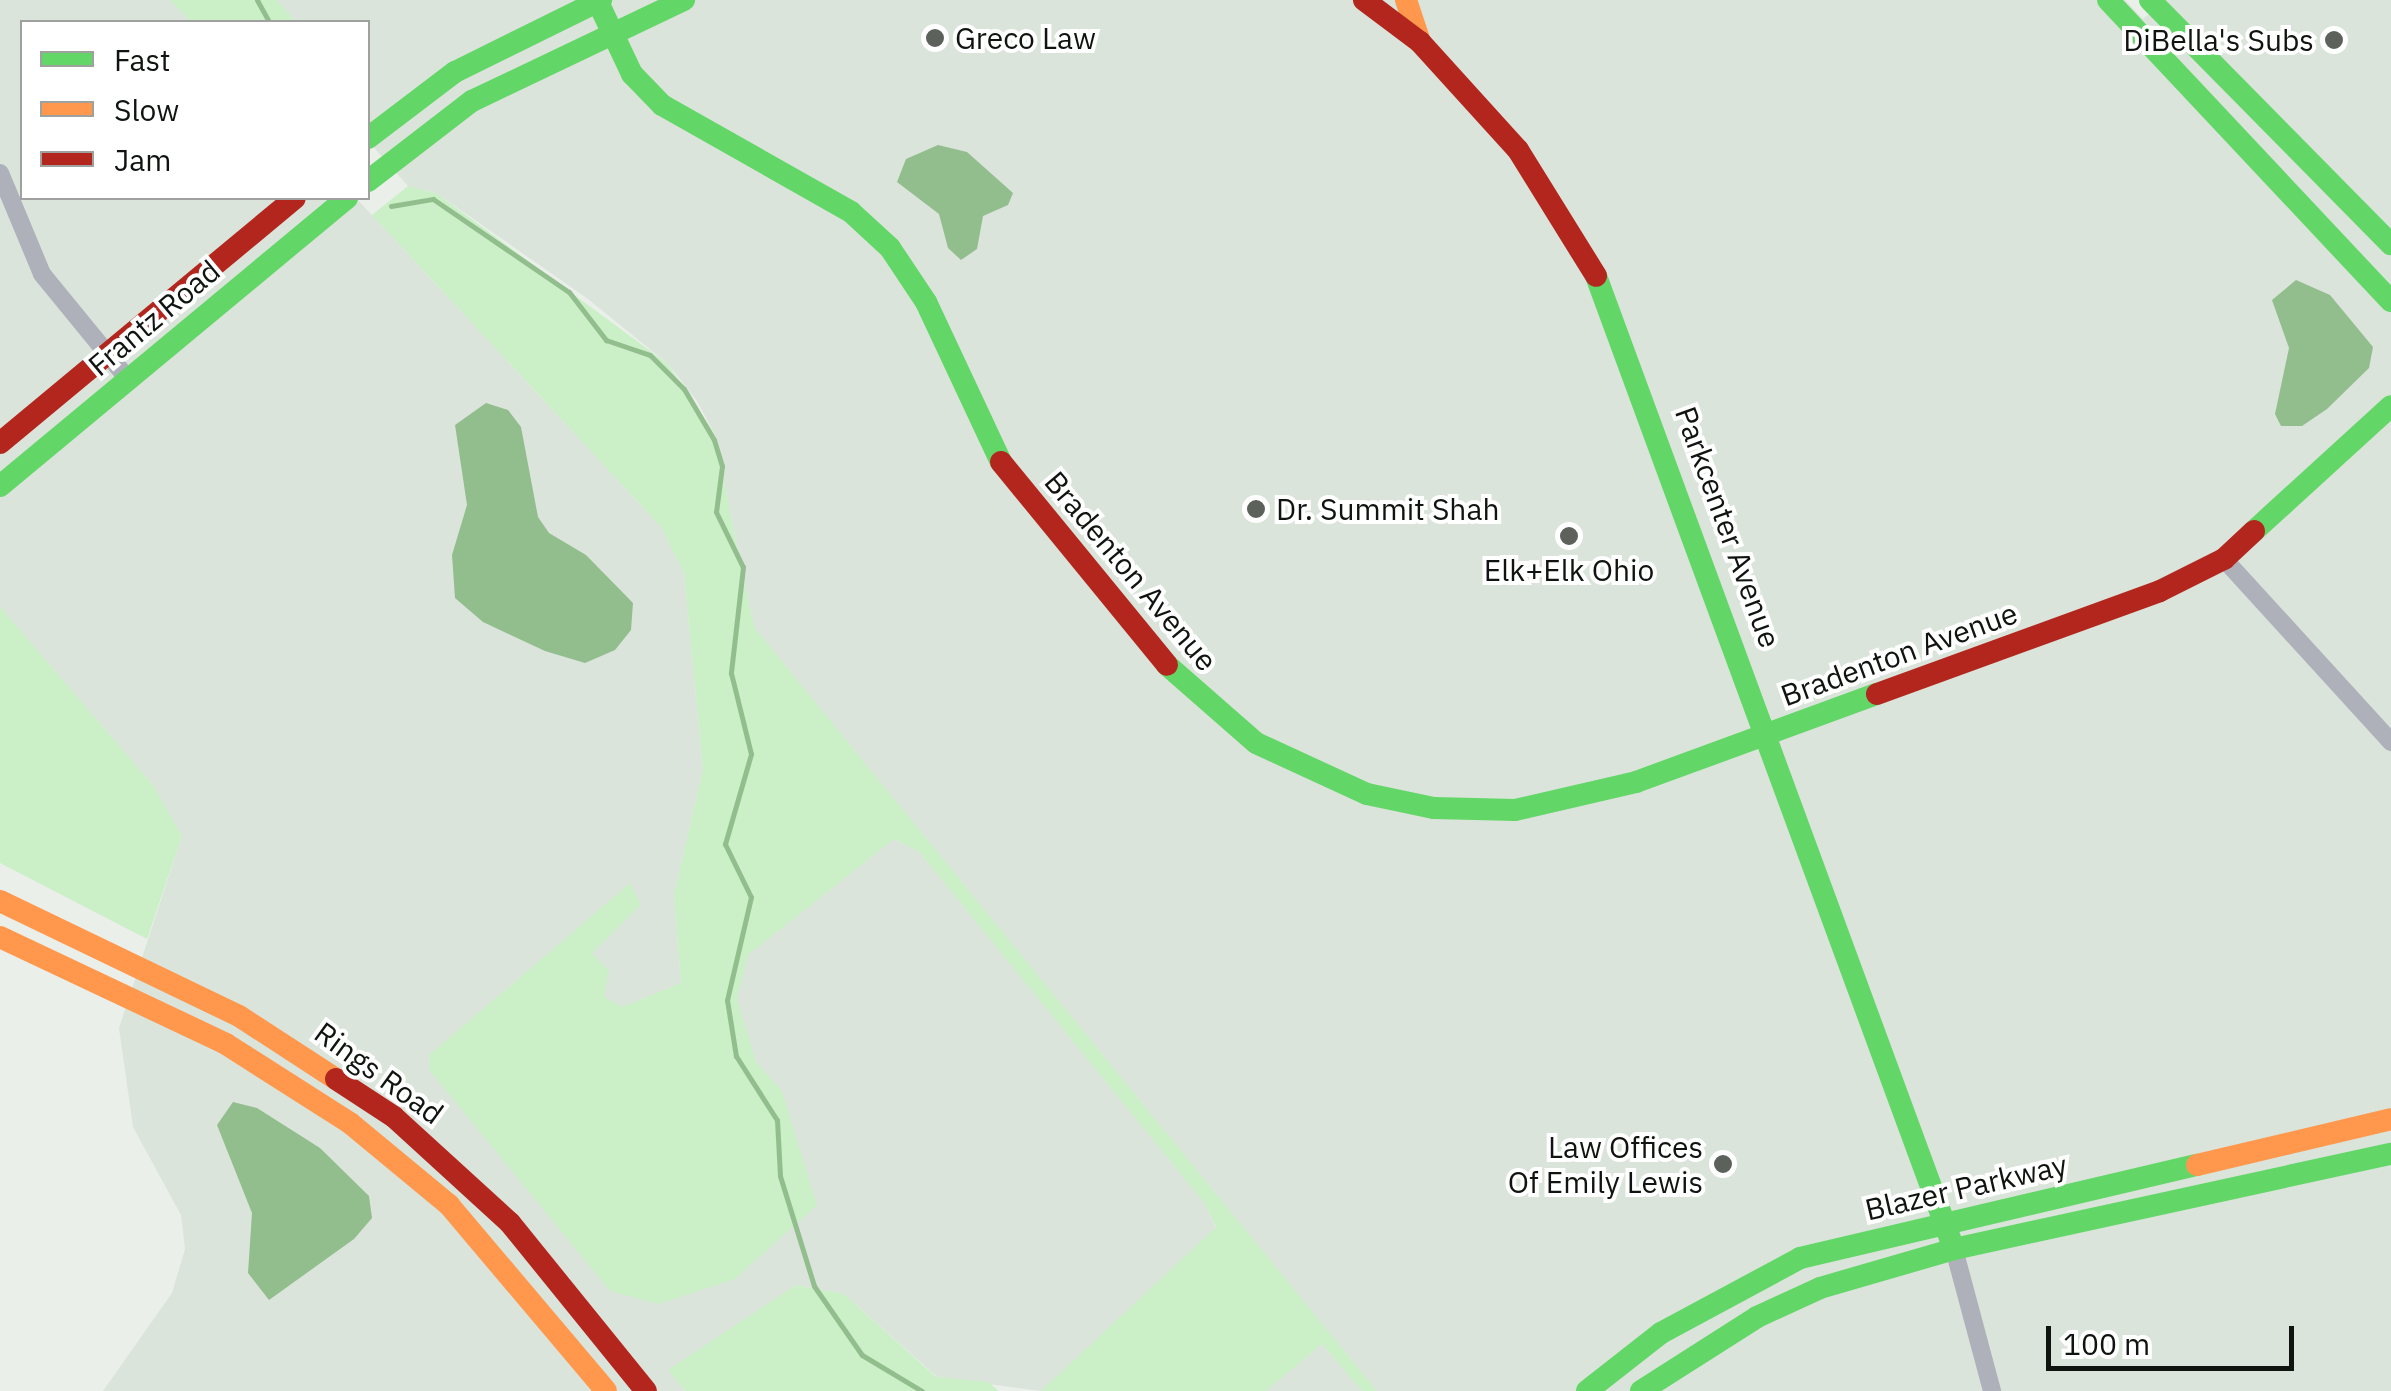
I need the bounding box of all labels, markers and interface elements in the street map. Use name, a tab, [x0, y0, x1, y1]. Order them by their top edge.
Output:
legend	[20, 20, 370, 200]
place label: Greco Law	[955, 20, 1096, 56]
place label: DiBella's Subs	[2123, 22, 2314, 58]
marker: Greco Law	[924, 27, 946, 49]
marker: DiBella's Subs	[2323, 29, 2345, 51]
text: Fast	[114, 40, 171, 79]
text: Slow	[114, 90, 179, 129]
text: Jam	[114, 140, 172, 179]
street label: Frantz Road	[81, 253, 227, 383]
street label: Parkcenter Avenue	[1668, 402, 1788, 652]
street label: Bradenton Avenue	[1037, 464, 1225, 678]
place label: Dr. Summit Shah	[1276, 491, 1499, 527]
marker: Dr. Summit Shah	[1245, 498, 1267, 520]
marker: Elk+Elk Ohio	[1558, 525, 1580, 547]
place label: Elk+Elk Ohio	[1484, 552, 1654, 588]
street label: Bradenton Avenue	[1776, 595, 2022, 713]
street label: Rings Road	[308, 1014, 450, 1132]
place label: Law Offices Of Emily Lewis	[1508, 1129, 1703, 1200]
street label: Blazer Parkway	[1861, 1146, 2071, 1228]
marker: Law Offices Of Emily Lewis	[1712, 1153, 1734, 1175]
scale bar	[2051, 1306, 2298, 1368]
text: 100 m	[2063, 1324, 2150, 1363]

